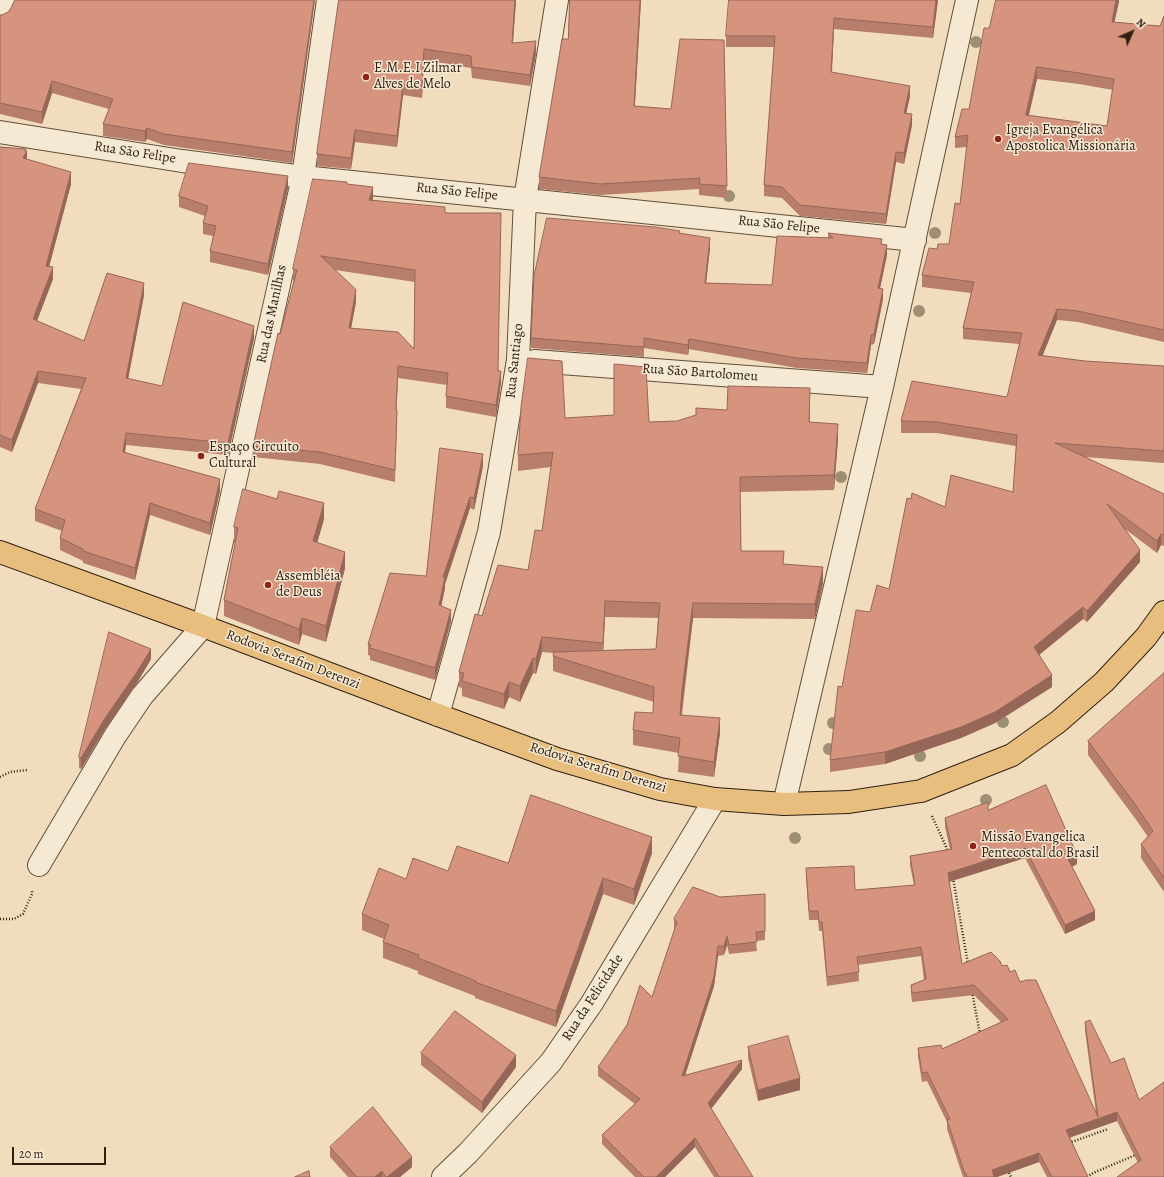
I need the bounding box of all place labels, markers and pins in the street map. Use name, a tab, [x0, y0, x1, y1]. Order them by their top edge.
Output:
place label: E.M.E.I Zilmar Alves de Melo	[374, 61, 462, 94]
marker: E.M.E.I Zilmar Alves de Melo	[361, 72, 371, 82]
place label: Igreja Evangélica Apostolica Missionária	[1006, 123, 1136, 156]
marker: Igreja Evangélica Apostolica Missionária	[993, 134, 1003, 144]
place label: Espaço Circuito Cultural	[209, 440, 299, 472]
marker: Espaço Circuito Cultural	[196, 451, 206, 461]
place label: Assembléia de Deus	[276, 569, 341, 602]
marker: Assembléia de Deus	[263, 580, 273, 590]
place label: Missão Evangelica Pentecostal do Brasil	[981, 830, 1099, 862]
marker: Missão Evangelica Pentecostal do Brasil	[968, 841, 978, 851]

